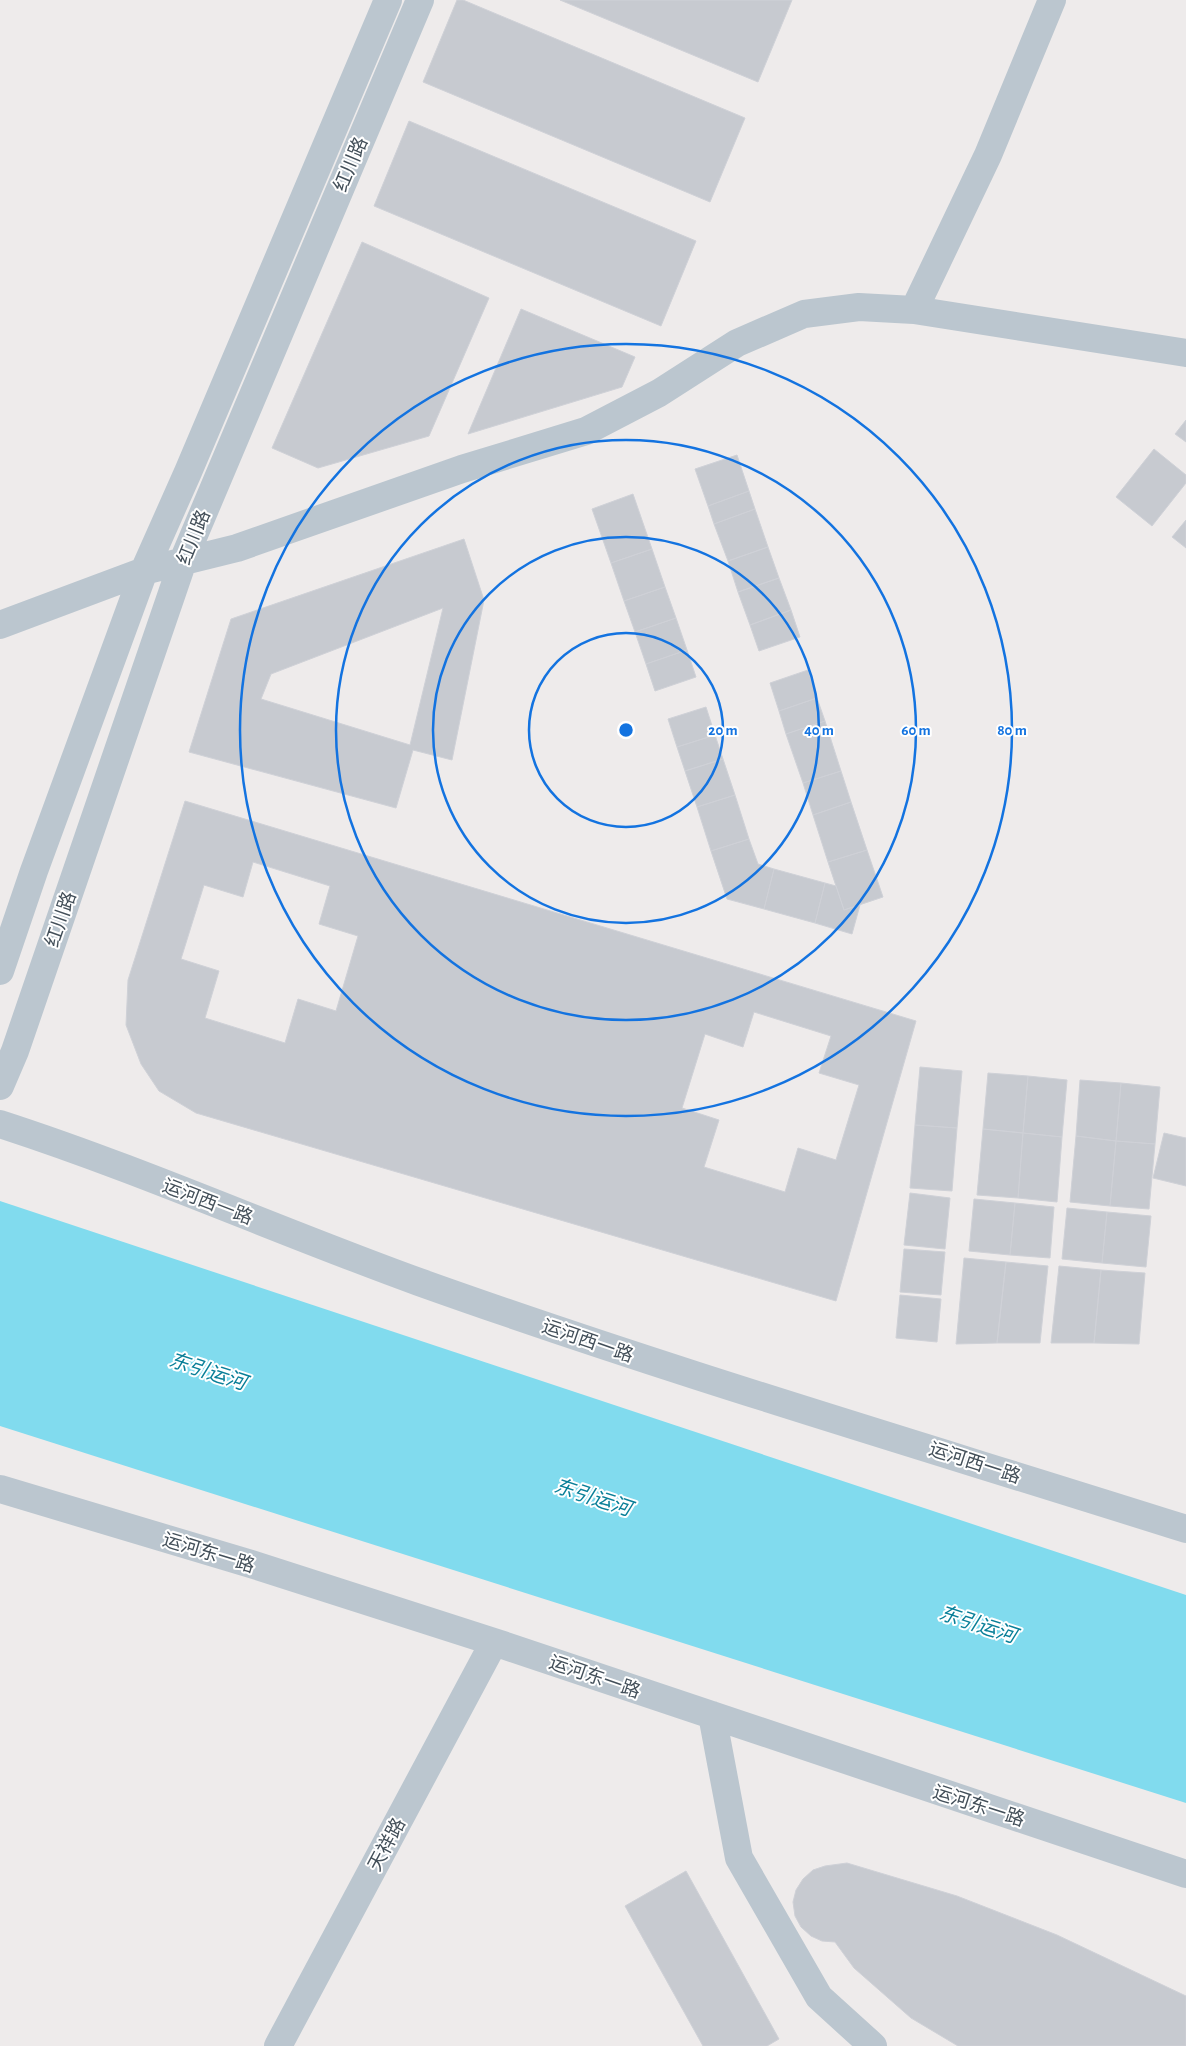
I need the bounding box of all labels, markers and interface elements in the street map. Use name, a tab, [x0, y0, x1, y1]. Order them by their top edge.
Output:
street label: 红川路	[330, 134, 371, 195]
street label: 红川路	[173, 507, 214, 568]
centre of rings	[617, 721, 635, 739]
text: 20 m	[708, 723, 738, 738]
text: 40 m	[804, 723, 834, 738]
text: 60 m	[901, 723, 931, 738]
text: 80 m	[997, 723, 1027, 738]
street label: 红川路	[41, 889, 80, 950]
street label: 运河西一路	[160, 1176, 256, 1228]
street label: 运河西一路	[539, 1316, 636, 1366]
water label: 东引运河	[167, 1349, 253, 1395]
street label: 运河西一路	[926, 1439, 1023, 1487]
water label: 东引运河	[552, 1475, 638, 1521]
street label: 运河东一路	[160, 1529, 257, 1576]
water label: 东引运河	[937, 1602, 1023, 1648]
street label: 运河东一路	[546, 1651, 643, 1702]
street label: 运河东一路	[930, 1781, 1027, 1830]
street label: 天祥路	[364, 1814, 409, 1874]

